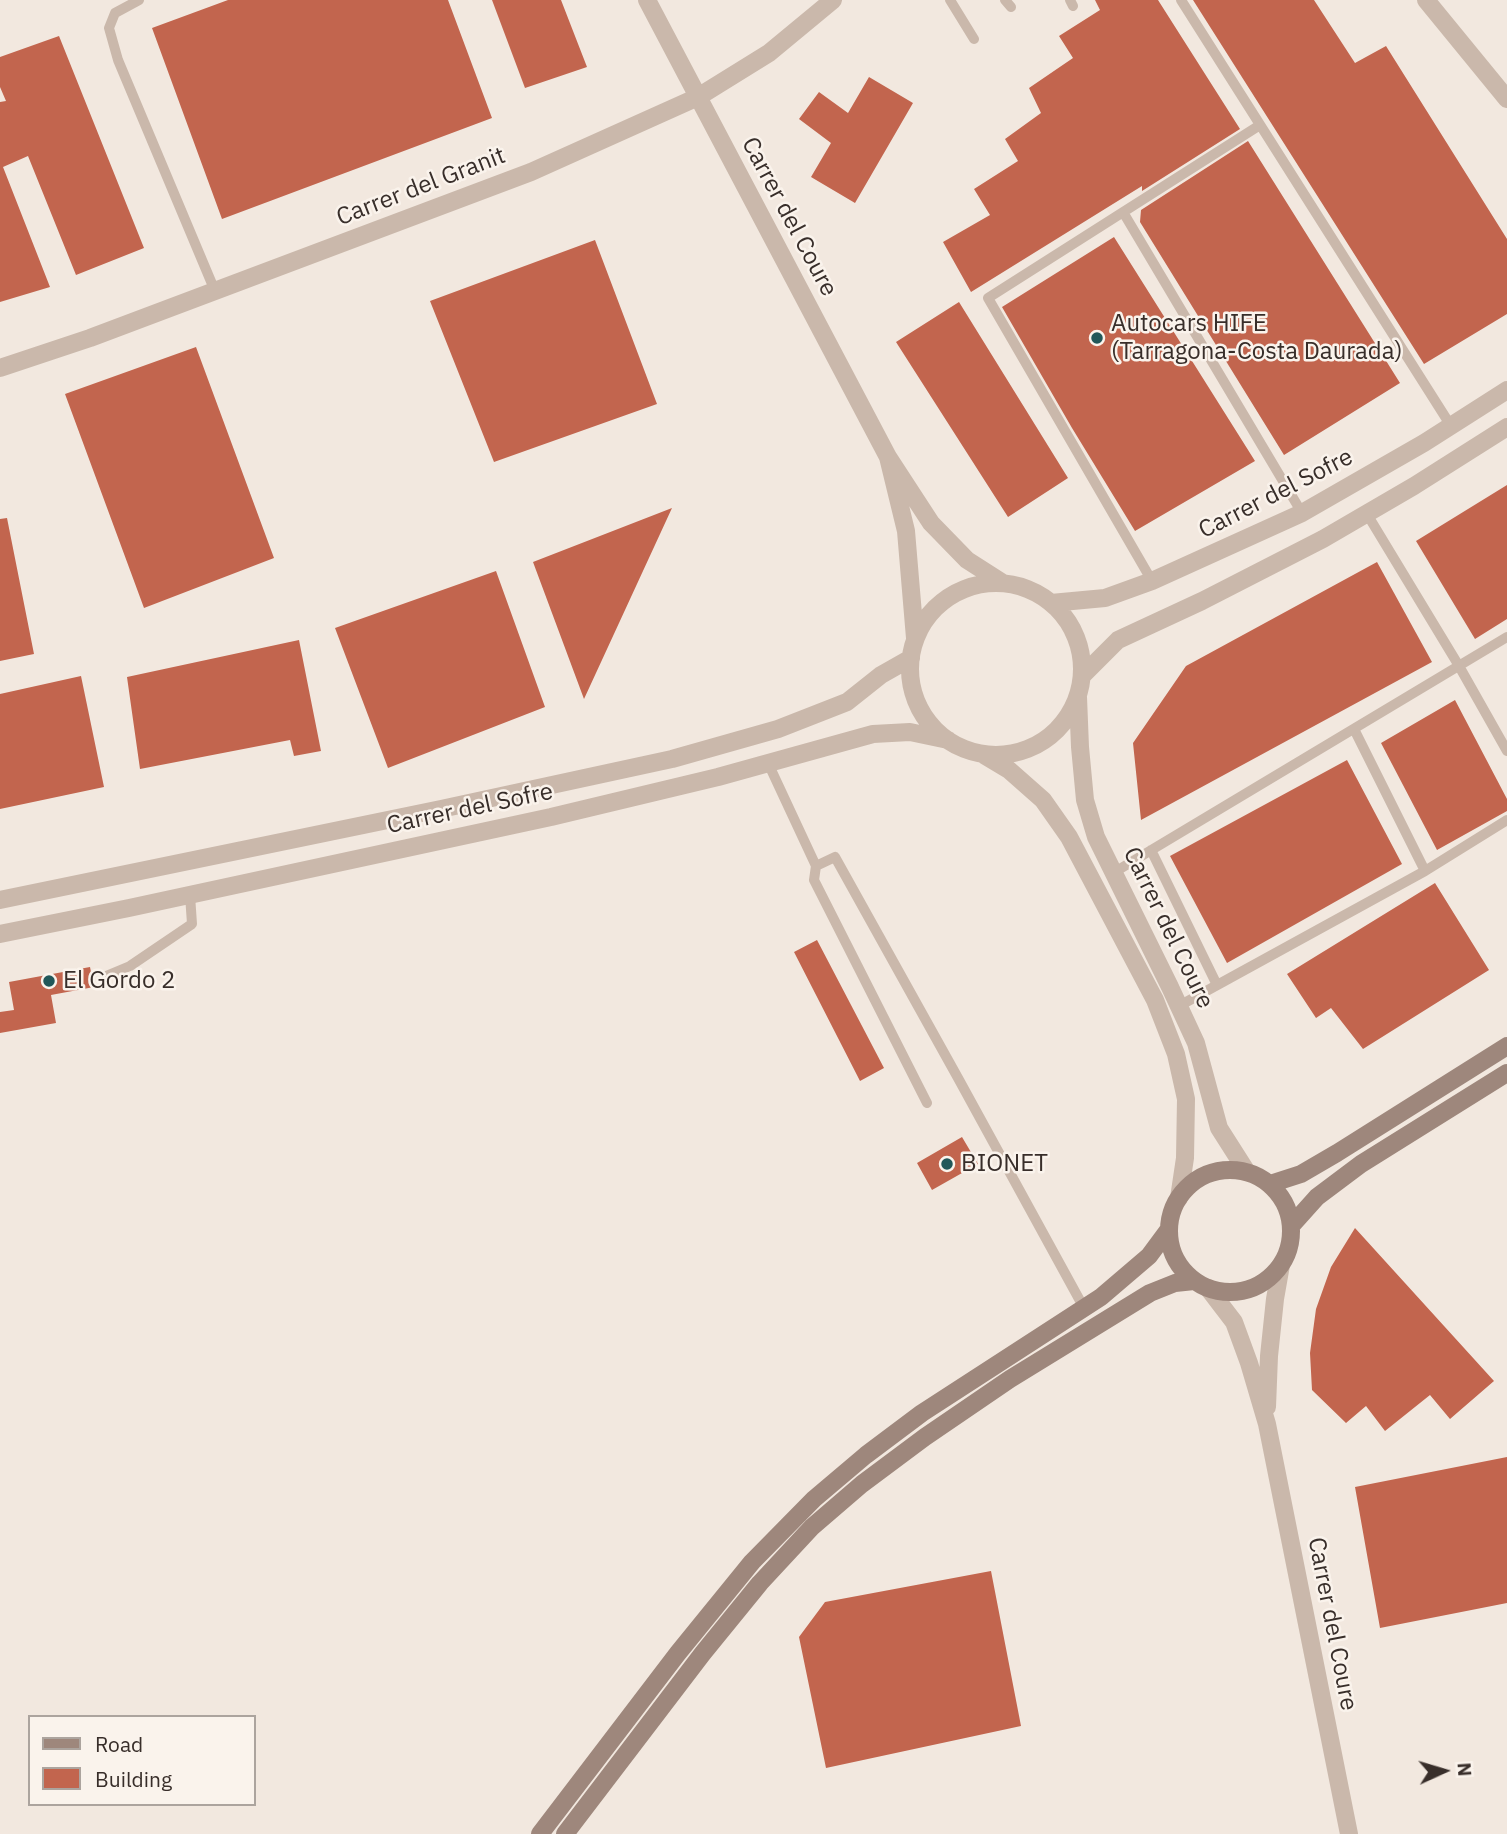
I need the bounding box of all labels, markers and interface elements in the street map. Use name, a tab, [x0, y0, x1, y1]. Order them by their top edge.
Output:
street label: Carrer del Coure	[735, 133, 843, 301]
street label: Carrer del Granit	[333, 142, 509, 232]
place label: Autocars HIFE (Tarragona-Costa Daurada)	[1111, 310, 1403, 366]
marker: Autocars HIFE (Tarragona-Costa Daurada)	[1089, 330, 1105, 346]
street label: Carrer del Sofre	[1194, 443, 1358, 545]
street label: Carrer del Sofre	[384, 777, 556, 841]
street label: Carrer del Coure	[1116, 843, 1220, 1013]
place label: El Gordo 2	[63, 967, 175, 995]
marker: El Gordo 2	[41, 973, 57, 989]
place label: BIONET	[961, 1150, 1048, 1178]
marker: BIONET	[939, 1156, 955, 1172]
street label: Carrer del Coure	[1301, 1535, 1363, 1713]
legend	[28, 1715, 256, 1806]
text: Road	[95, 1730, 143, 1758]
north arrow	[1409, 1736, 1479, 1806]
text: N	[1452, 1762, 1477, 1777]
text: Building	[95, 1765, 172, 1793]

